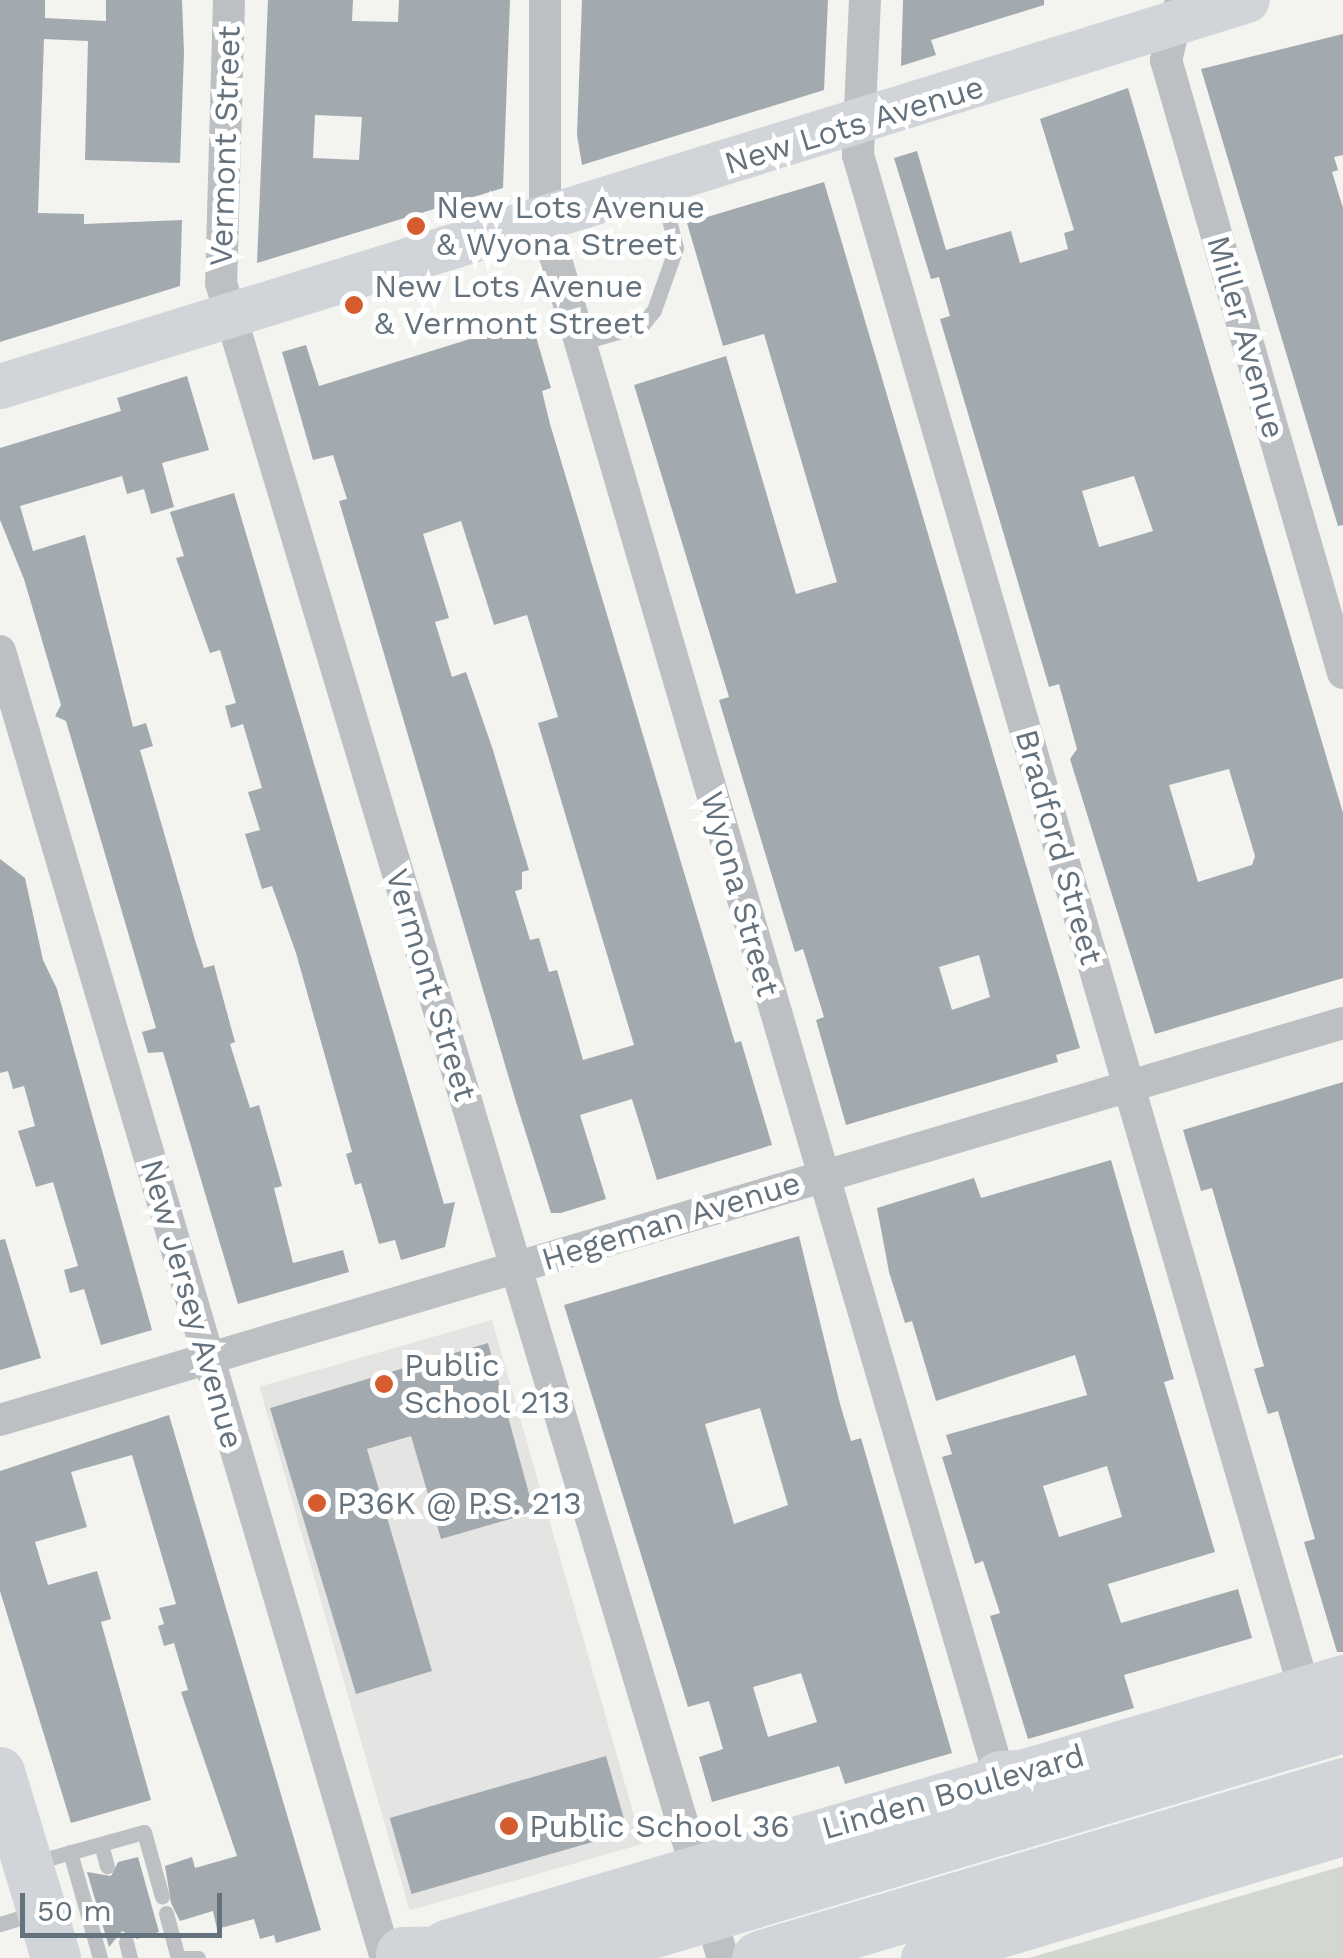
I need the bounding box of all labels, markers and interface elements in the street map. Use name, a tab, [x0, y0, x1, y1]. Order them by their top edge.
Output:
street label: Vermont Street	[202, 25, 248, 267]
street label: New Lots Avenue	[719, 67, 989, 183]
place label: New Lots Avenue & Wyona Street	[436, 189, 707, 264]
marker: New Lots Avenue & Wyona Street	[405, 215, 427, 237]
street label: Miller Avenue	[1198, 230, 1294, 444]
place label: New Lots Avenue & Vermont Street	[374, 268, 646, 343]
marker: New Lots Avenue & Vermont Street	[343, 294, 365, 316]
street label: Bradford Street	[1007, 725, 1111, 969]
street label: Wyona Street	[692, 787, 788, 1001]
street label: Vermont Street	[377, 864, 485, 1106]
street label: New Jersey Avenue	[132, 1153, 252, 1455]
street label: Hegeman Avenue	[536, 1163, 806, 1279]
place label: Public School 213	[404, 1347, 571, 1422]
marker: Public School 213	[373, 1373, 395, 1395]
place label: P36K @ P.S. 213	[337, 1484, 582, 1522]
marker: P36K @ P.S. 213	[306, 1492, 328, 1514]
street label: Linden Boulevard	[817, 1736, 1089, 1848]
place label: Public School 36	[529, 1807, 791, 1845]
marker: Public School 36	[498, 1815, 520, 1837]
scale bar	[25, 1873, 228, 1935]
text: 50 m	[37, 1893, 112, 1928]

